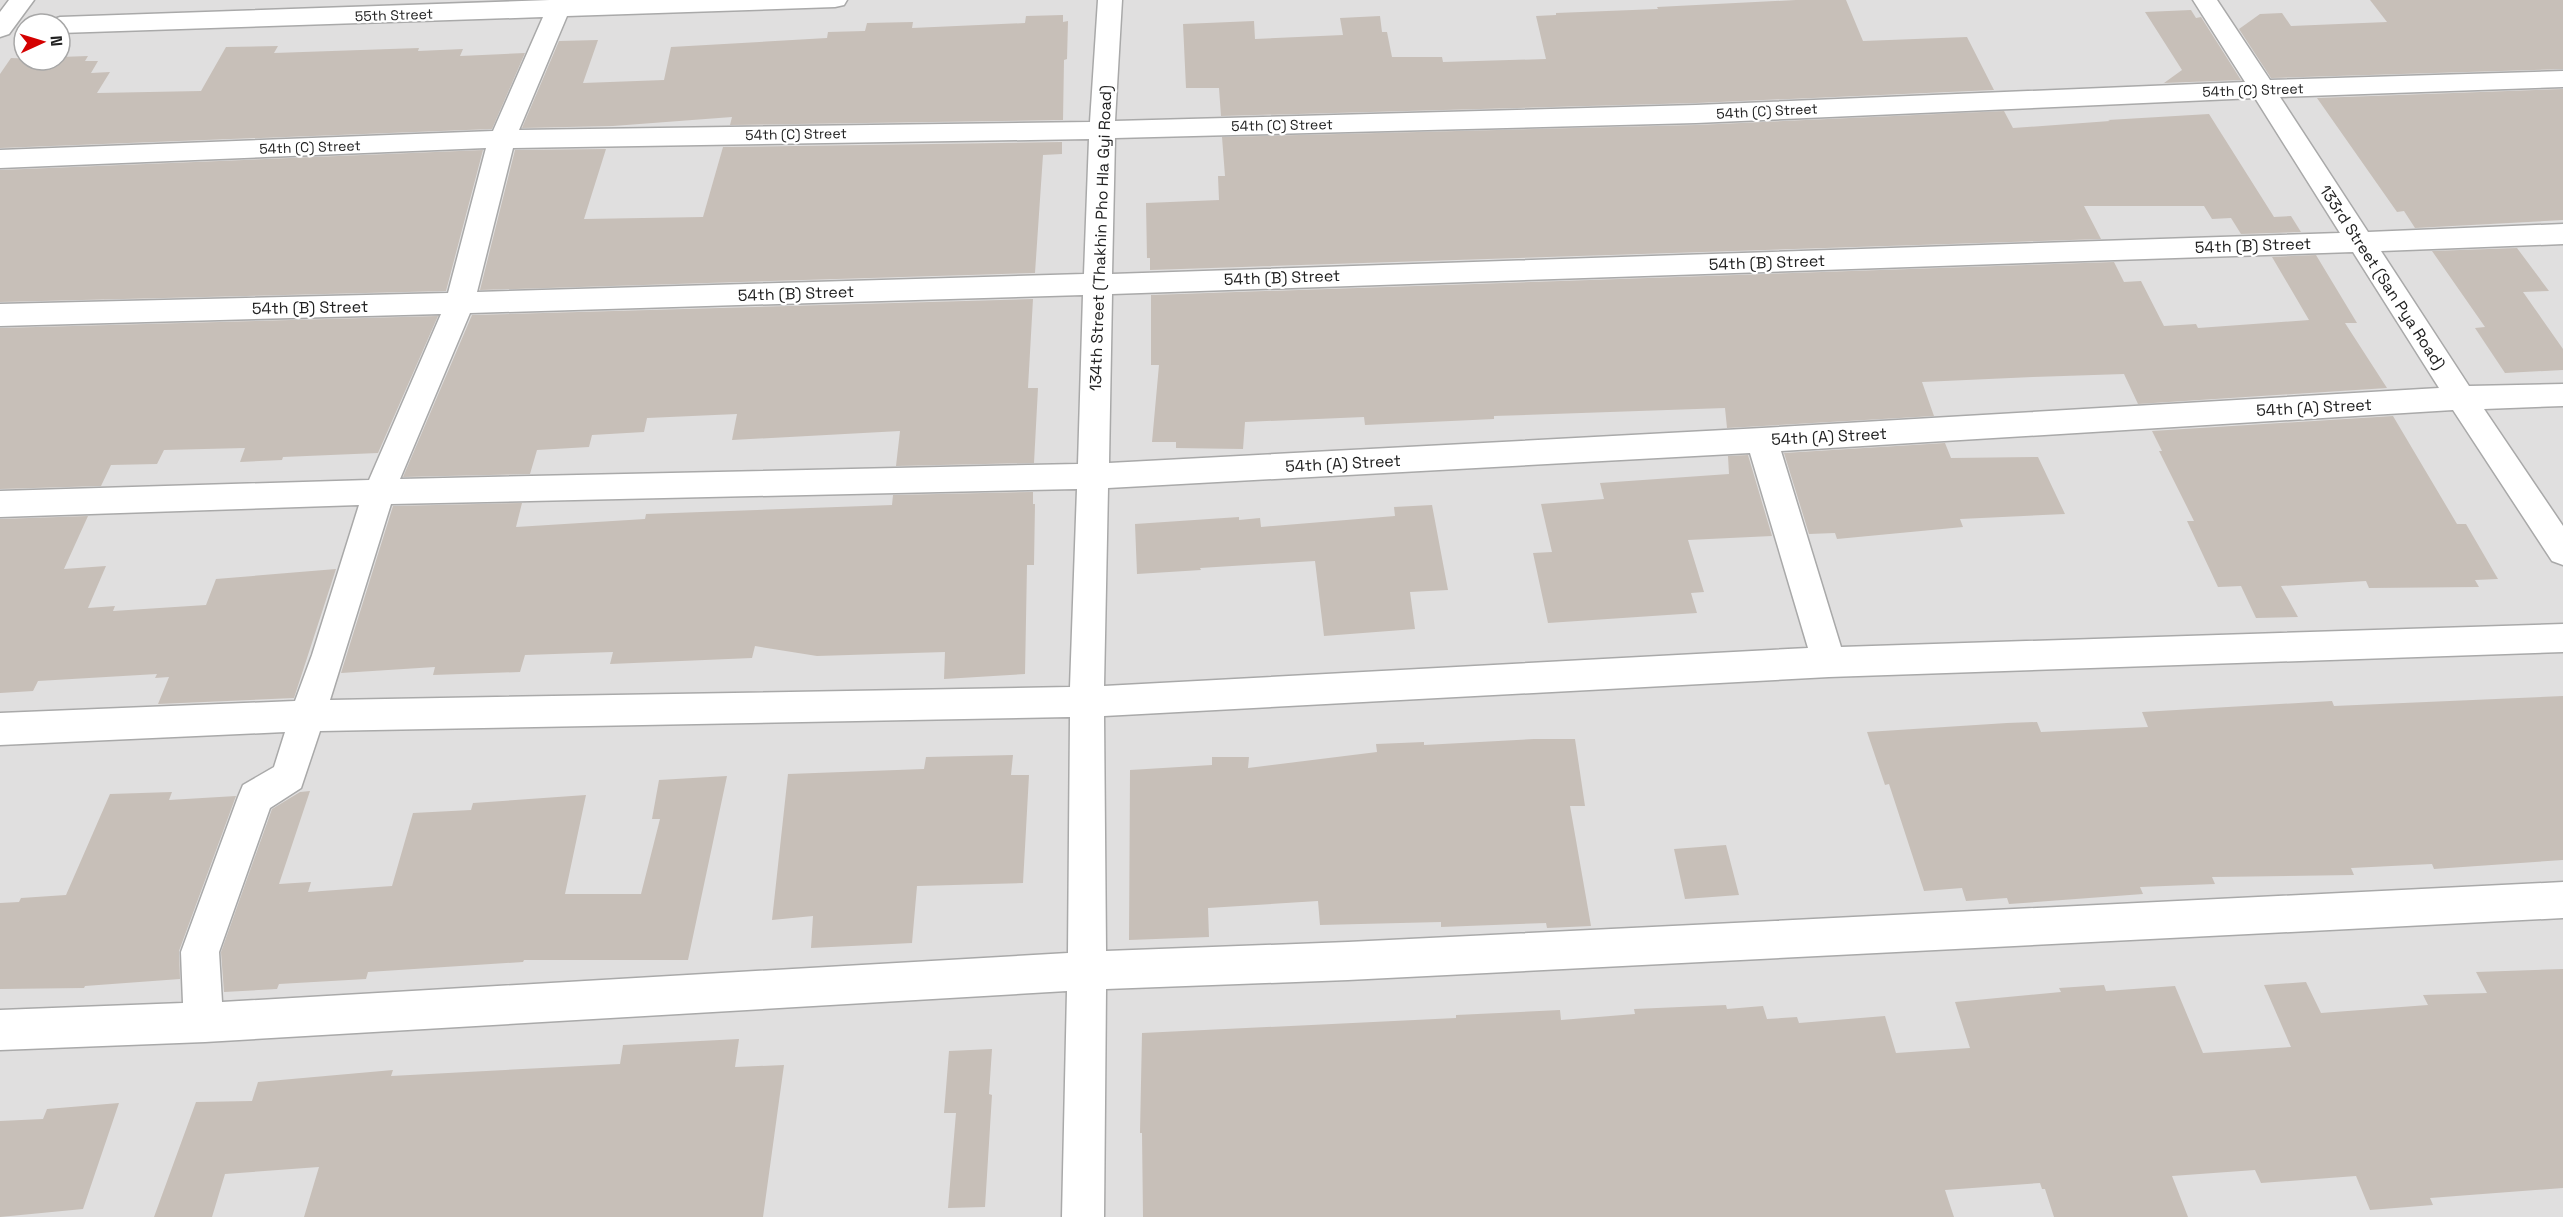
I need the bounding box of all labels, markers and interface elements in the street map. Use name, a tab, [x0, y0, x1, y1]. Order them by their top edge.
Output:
street label: 55th Street	[355, 5, 433, 25]
north arrow	[12, 12, 72, 72]
text: N	[46, 35, 67, 47]
street label: 54th (C) Street	[2202, 79, 2304, 101]
street label: 134th Street (Thakhin Pho Hla Gyi Road)	[1085, 85, 1116, 391]
street label: 54th (C) Street	[1716, 99, 1818, 123]
street label: 54th (C) Street	[1231, 115, 1333, 135]
street label: 54th (C) Street	[745, 124, 847, 144]
street label: 54th (C) Street	[259, 136, 361, 158]
street label: 133rd Street (San Pya Road)	[2315, 181, 2450, 374]
street label: 54th (B) Street	[2194, 233, 2312, 258]
street label: 54th (B) Street	[1708, 250, 1826, 275]
street label: 54th (B) Street	[1223, 265, 1341, 290]
street label: 54th (B) Street	[737, 281, 855, 306]
street label: 54th (B) Street	[252, 296, 368, 319]
street label: 54th (A) Street	[2256, 394, 2372, 421]
street label: 54th (A) Street	[1771, 423, 1887, 450]
street label: 54th (A) Street	[1285, 450, 1401, 477]

